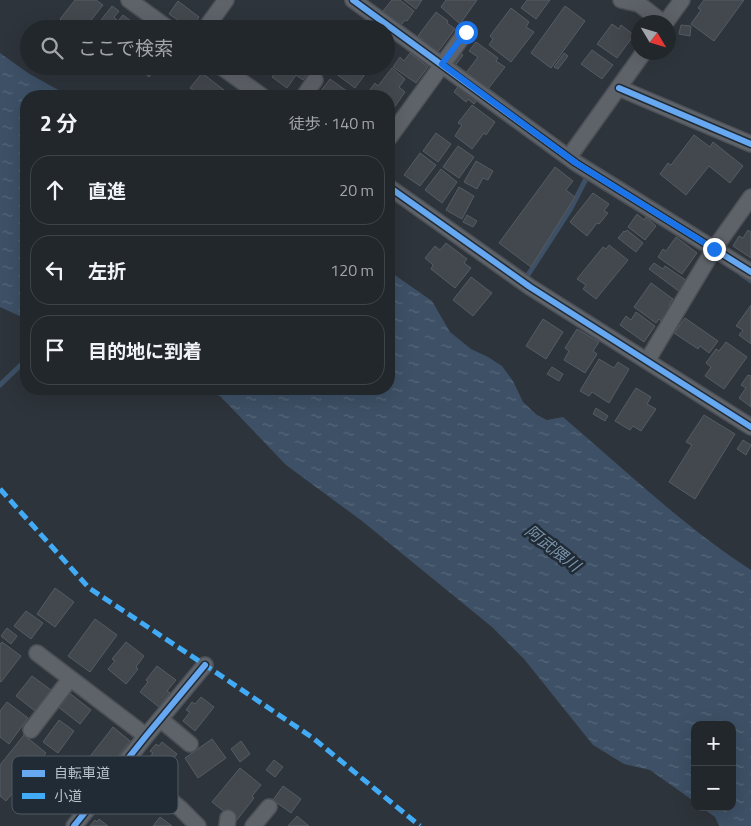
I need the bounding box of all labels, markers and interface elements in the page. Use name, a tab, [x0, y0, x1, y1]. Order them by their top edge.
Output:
north arrow	[631, 15, 676, 60]
search box	[20, 20, 395, 75]
route start	[455, 21, 478, 44]
text: ここで検索	[78, 33, 173, 62]
icon: search	[38, 34, 66, 62]
text: 2 分	[40, 107, 77, 139]
text: 徒歩 · 140 m	[289, 111, 375, 135]
icon: ahead	[41, 176, 69, 204]
text: 直進	[88, 176, 126, 205]
text: 20 m	[339, 178, 374, 202]
route end	[703, 238, 726, 261]
icon: left	[41, 256, 69, 284]
text: 左折	[88, 256, 126, 285]
text: 120 m	[330, 258, 374, 282]
icon: arrive	[41, 336, 69, 364]
text: 目的地に到着	[88, 336, 202, 365]
water label: 阿武隈川	[520, 519, 587, 578]
map controls	[691, 721, 736, 811]
button: +	[691, 721, 736, 766]
legend	[12, 756, 178, 814]
text: 自転車道	[54, 762, 110, 783]
button: −	[691, 766, 736, 811]
text: 小道	[54, 785, 82, 806]

